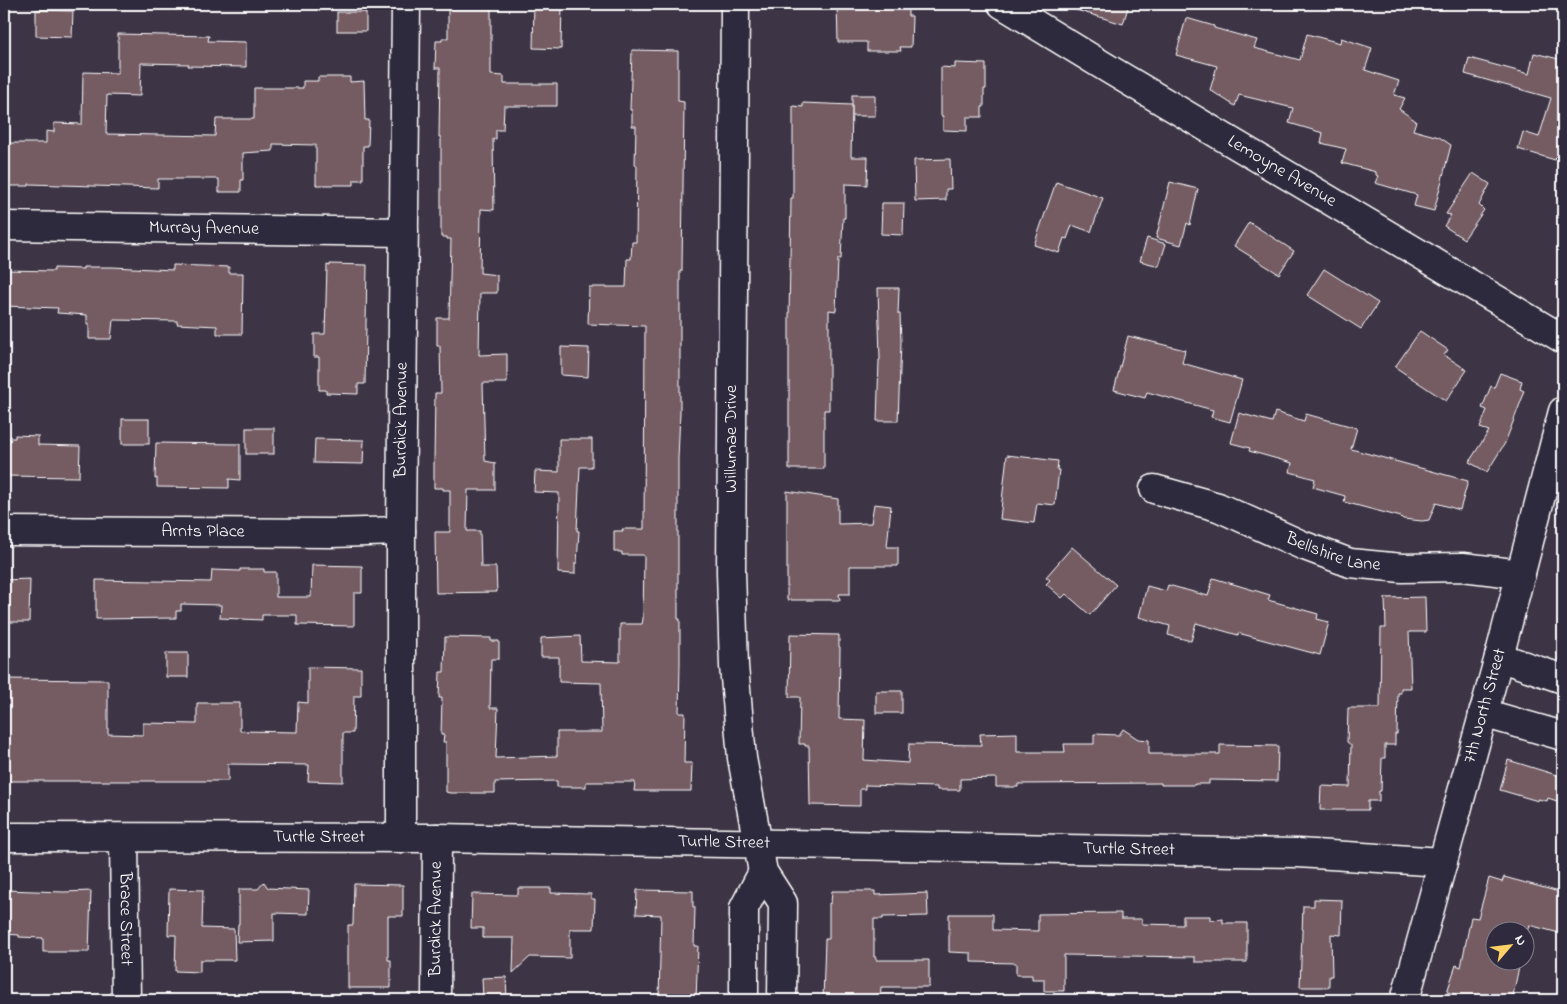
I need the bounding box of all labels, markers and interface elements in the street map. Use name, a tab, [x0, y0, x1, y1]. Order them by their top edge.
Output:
street label: Lemoyne Avenue	[1222, 129, 1342, 215]
street label: Murray Avenue	[149, 215, 260, 243]
street label: Burdick Avenue	[388, 361, 416, 479]
street label: Willumae Drive	[719, 384, 745, 493]
street label: Arnts Place	[161, 519, 246, 545]
street label: Bellshire Lane	[1280, 526, 1382, 579]
street label: 7th North Street	[1457, 646, 1514, 766]
street label: Turtle Street	[273, 825, 365, 851]
street label: Turtle Street	[678, 829, 770, 857]
street label: Turtle Street	[1083, 836, 1175, 864]
street label: Burdick Avenue	[423, 860, 450, 978]
street label: Brace Street	[111, 871, 139, 966]
north arrow	[1484, 922, 1534, 972]
text: N	[1509, 931, 1532, 950]

